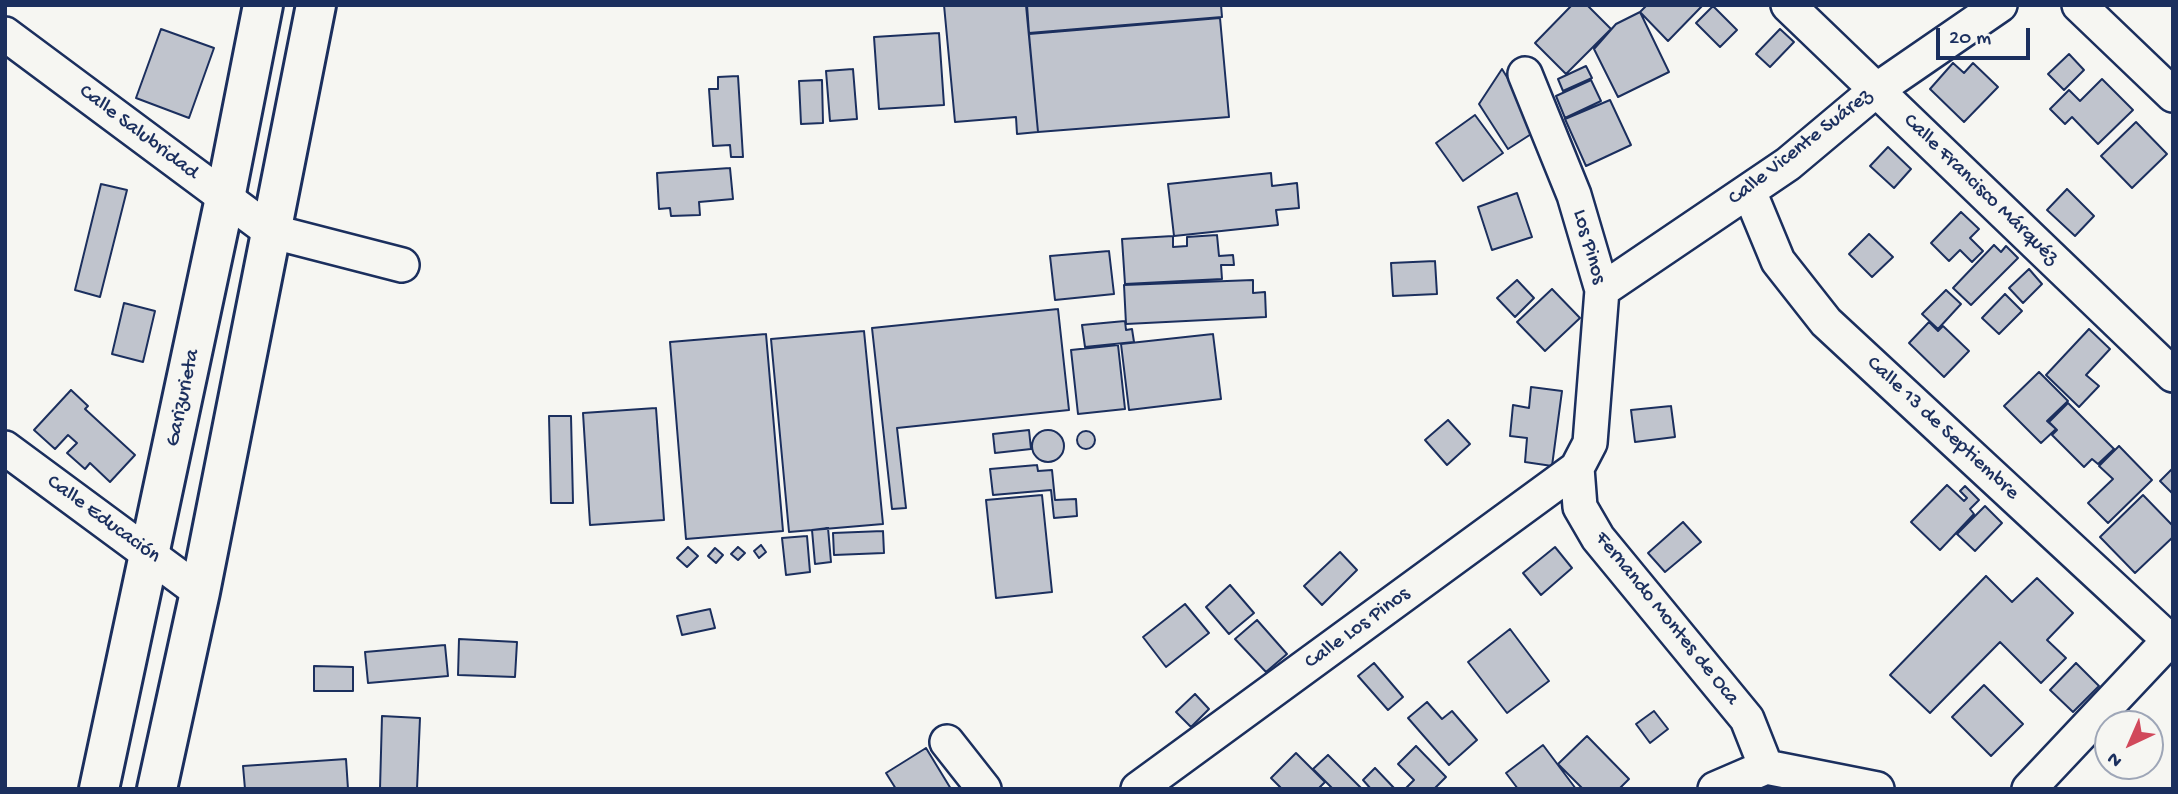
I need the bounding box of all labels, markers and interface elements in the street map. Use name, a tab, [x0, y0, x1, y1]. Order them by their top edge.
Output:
scale bar	[1940, 14, 2035, 58]
text: 20 m	[1949, 27, 1991, 52]
street label: Calle Salubridad	[73, 80, 203, 186]
street label: Calle Vicente Suárez	[1724, 84, 1878, 212]
street label: Calle Francisco Márquéz	[1897, 109, 2063, 271]
street label: Los Pinos	[1565, 207, 1611, 287]
street label: Garizurieta	[161, 347, 207, 449]
street label: Calle 13 de Septiembre	[1860, 352, 2024, 506]
street label: Calle Educación	[41, 470, 165, 570]
street label: Fernando Montes de Oca	[1588, 527, 1744, 711]
street label: Calle Los Pinos	[1300, 582, 1416, 676]
north arrow	[2094, 710, 2164, 780]
text: N	[2103, 746, 2128, 772]

